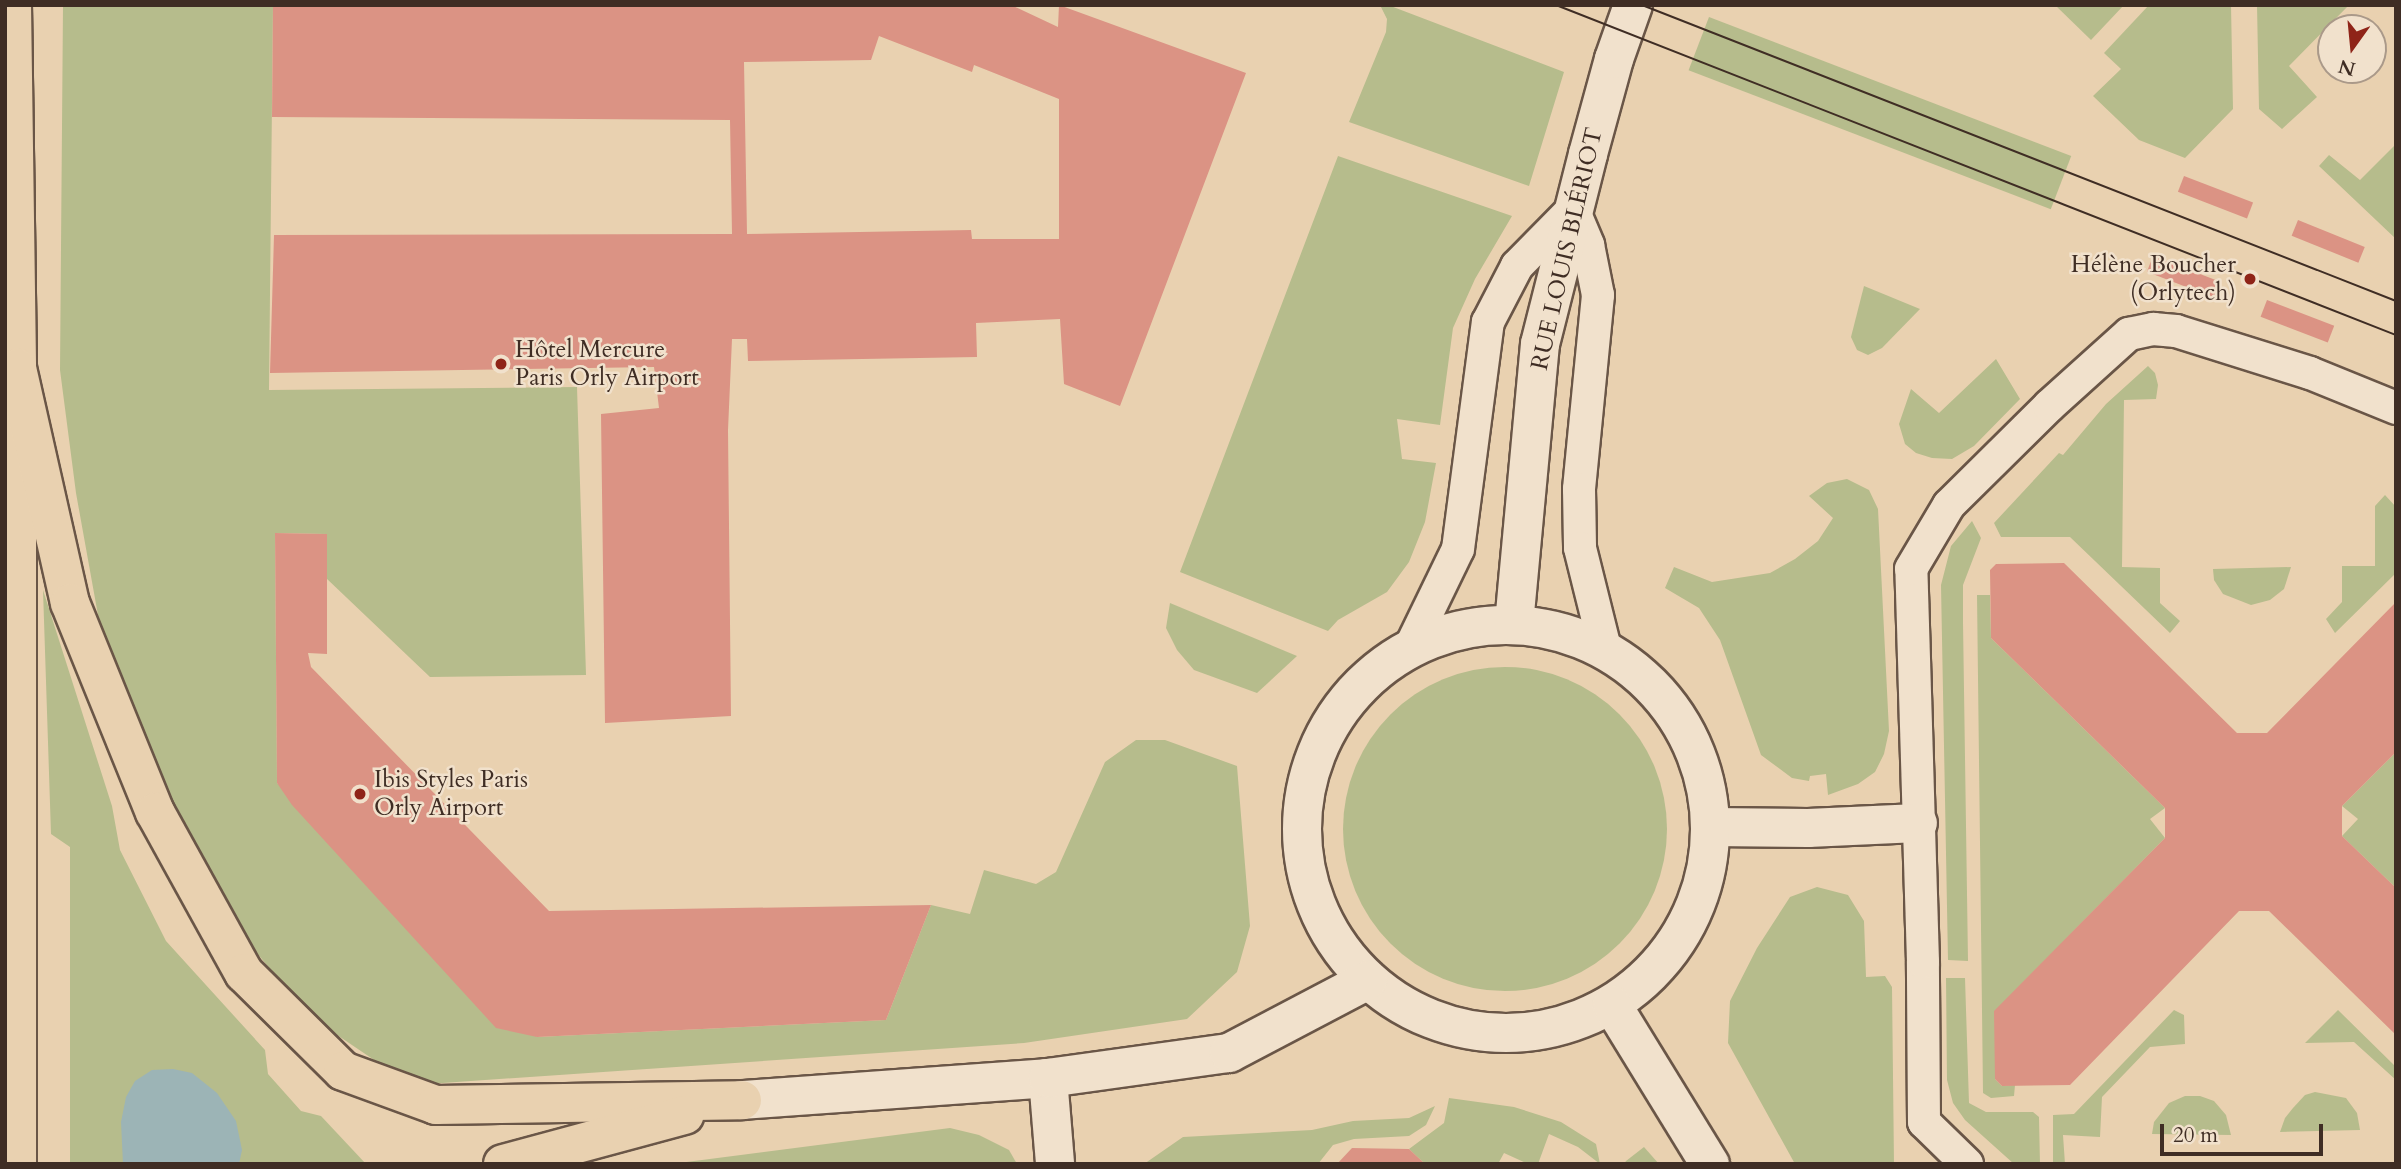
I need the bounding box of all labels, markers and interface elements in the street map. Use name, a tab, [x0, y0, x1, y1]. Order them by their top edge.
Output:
north arrow	[2317, 14, 2387, 84]
text: N	[2336, 53, 2358, 82]
street label: RUE LOUIS BLÉRIOT	[1525, 125, 1609, 373]
place label: Hélène Boucher (Orlytech)	[2071, 251, 2236, 307]
marker: Hélène Boucher (Orlytech)	[2242, 271, 2258, 287]
place label: Hôtel Mercure Paris Orly Airport	[515, 336, 699, 392]
marker: Hôtel Mercure Paris Orly Airport	[493, 356, 509, 372]
place label: Ibis Styles Paris Orly Airport	[374, 766, 528, 822]
marker: Ibis Styles Paris Orly Airport	[352, 786, 368, 802]
scale bar	[2163, 1110, 2326, 1154]
text: 20 m	[2173, 1121, 2218, 1150]

